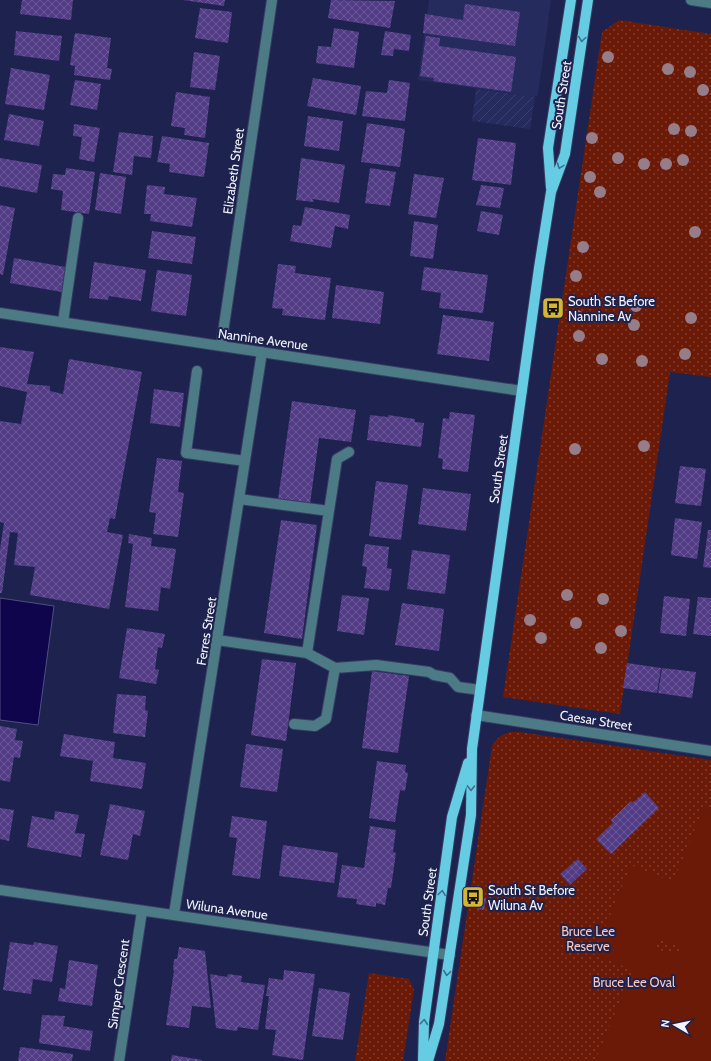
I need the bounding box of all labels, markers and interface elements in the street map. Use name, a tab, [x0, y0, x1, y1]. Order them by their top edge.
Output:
one-way arrow	[578, 36, 587, 42]
street label: South Street	[548, 59, 574, 130]
street label: Elizabeth Street	[219, 126, 247, 215]
one-way arrow	[557, 163, 565, 170]
place label: South St Before Nannine Av	[568, 293, 655, 324]
bus stop icon: South St Before Nannine Av	[540, 295, 566, 321]
street label: Nannine Avenue	[217, 325, 309, 353]
street label: South Street	[485, 433, 511, 504]
street label: Ferres Street	[193, 595, 219, 666]
street label: Caesar Street	[559, 706, 634, 734]
one-way arrow	[467, 785, 475, 791]
street label: South Street	[414, 866, 440, 937]
place label: South St Before Wiluna Av	[488, 882, 575, 913]
bus stop icon: South St Before Wiluna Av	[460, 884, 486, 910]
one-way arrow	[437, 890, 446, 896]
street label: Wiluna Avenue	[185, 895, 269, 923]
park label: Bruce Lee Reserve	[561, 923, 615, 954]
street label: Simper Crescent	[104, 937, 132, 1030]
one-way arrow	[443, 970, 452, 976]
park label: Bruce Lee Oval	[593, 974, 675, 990]
north arrow	[655, 1005, 695, 1045]
text: N	[658, 1018, 673, 1028]
one-way arrow	[420, 1019, 429, 1025]

